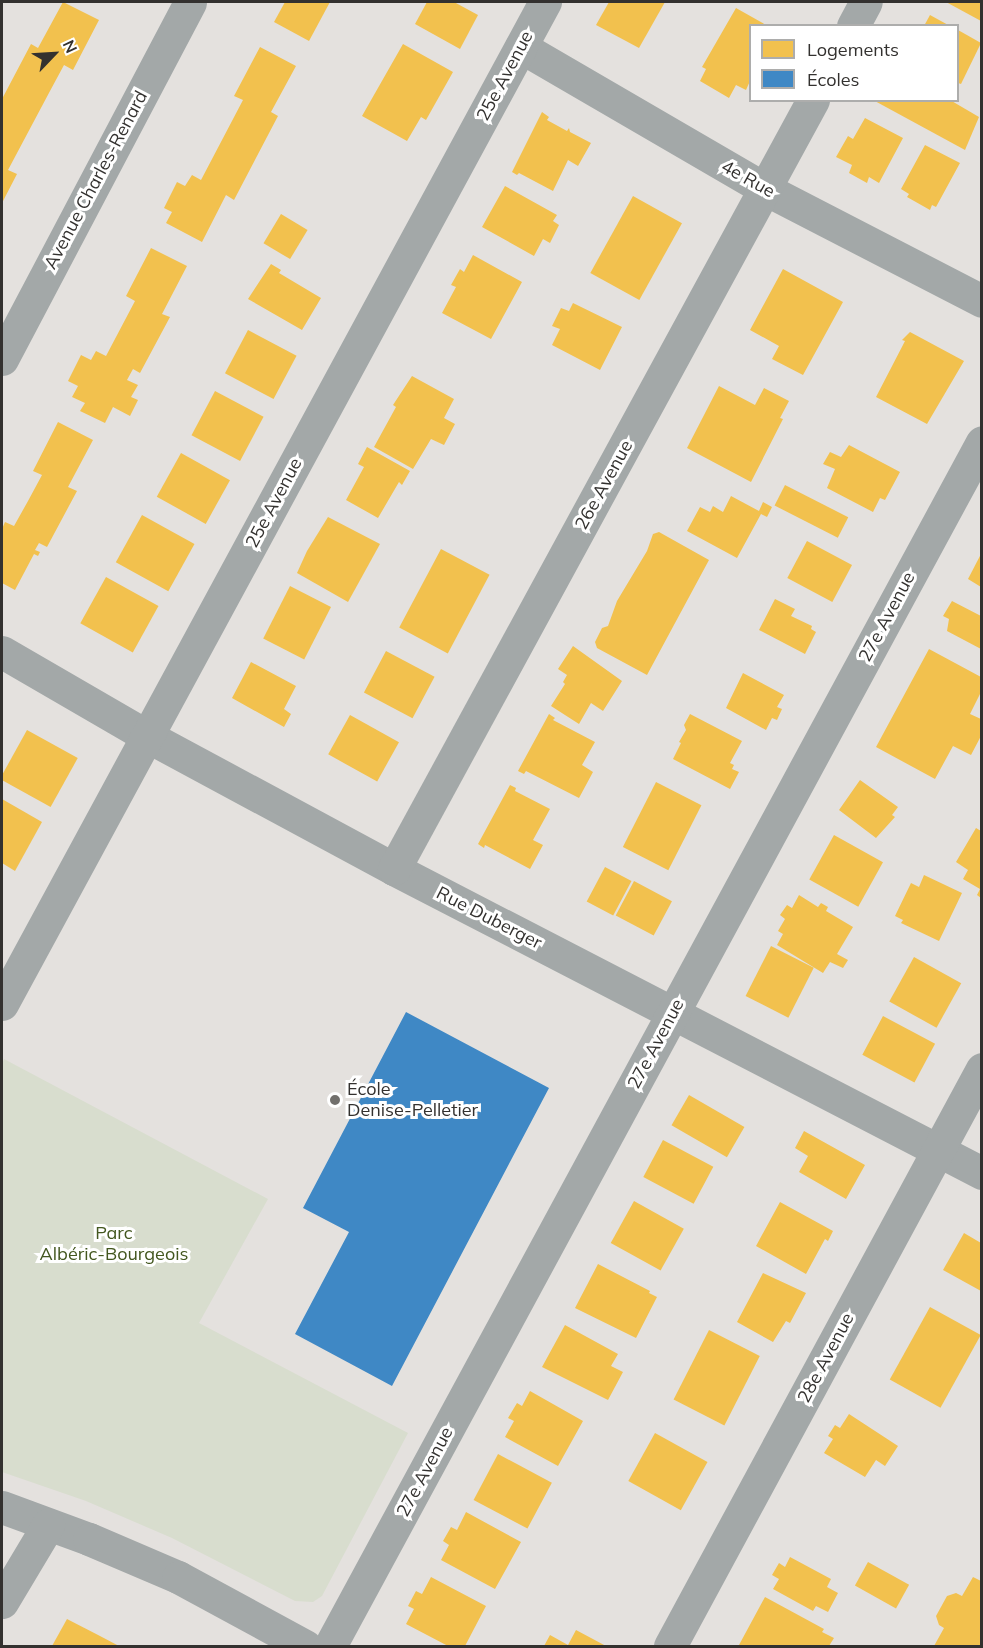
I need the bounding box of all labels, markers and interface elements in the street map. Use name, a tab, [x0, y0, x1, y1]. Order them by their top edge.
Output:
north arrow	[24, 24, 84, 84]
legend	[749, 24, 959, 102]
street label: 25e Avenue	[472, 27, 538, 125]
text: N	[59, 37, 82, 56]
text: Logements	[807, 38, 899, 61]
text: Écoles	[807, 68, 860, 91]
street label: Avenue Charles-Renard	[40, 87, 152, 273]
street label: 4e Rue	[717, 156, 779, 202]
street label: 26e Avenue	[571, 437, 637, 533]
street label: 25e Avenue	[241, 454, 307, 552]
street label: 27e Avenue	[854, 568, 920, 666]
street label: Rue Duberger	[433, 882, 545, 954]
street label: 27e Avenue	[623, 995, 689, 1093]
place label: École Denise-Pelletier	[347, 1079, 478, 1122]
marker: École Denise-Pelletier	[328, 1093, 342, 1107]
park label: Parc Albéric-Bourgeois	[40, 1223, 188, 1266]
street label: 28e Avenue	[793, 1309, 859, 1407]
street label: 27e Avenue	[392, 1423, 458, 1521]

